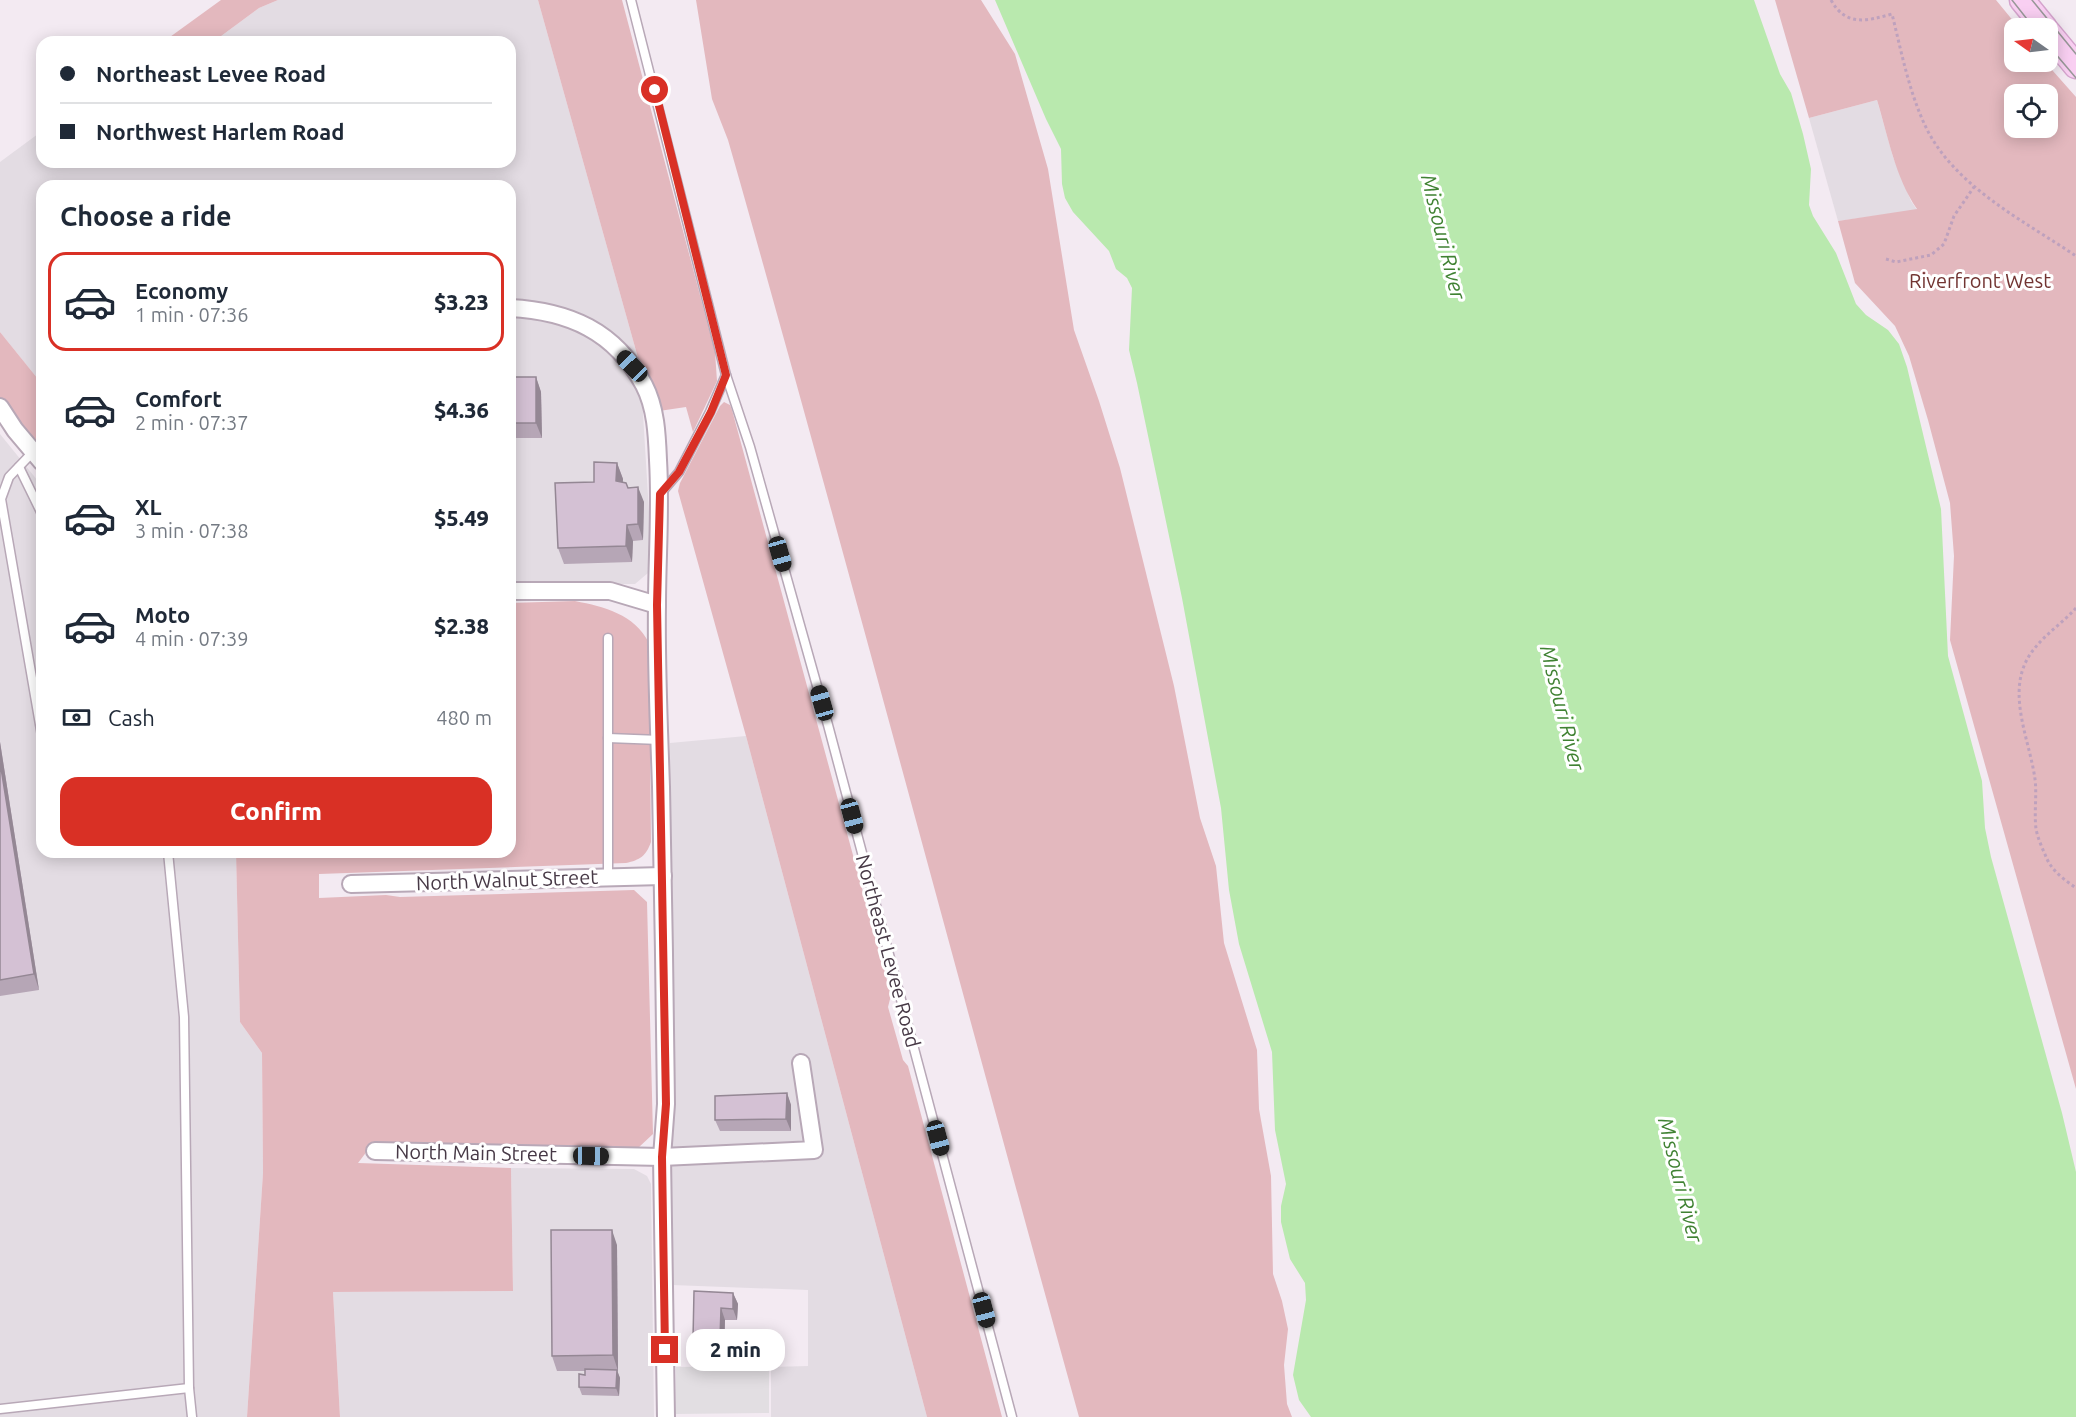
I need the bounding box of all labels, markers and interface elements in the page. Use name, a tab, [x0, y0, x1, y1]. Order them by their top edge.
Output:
north arrow	[2004, 18, 2058, 72]
map controls	[2004, 18, 2058, 138]
text: Northeast Levee Road	[96, 61, 326, 86]
route start	[641, 76, 668, 103]
button: locate	[2004, 84, 2058, 138]
text: Northwest Harlem Road	[96, 119, 344, 144]
water label: Missouri River	[1417, 172, 1471, 303]
text: Choose a ride	[60, 201, 232, 231]
park label: Riverfront West	[1909, 269, 2051, 292]
icon: car	[63, 275, 117, 329]
text: Economy	[135, 278, 228, 303]
text: $3.23	[434, 289, 489, 314]
text: 1 min · 07:36	[135, 303, 249, 326]
car	[613, 347, 651, 385]
icon: car	[63, 383, 117, 437]
text: Comfort	[135, 386, 222, 411]
text: $4.36	[434, 397, 489, 422]
text: 2 min · 07:37	[135, 411, 249, 434]
icon: car	[63, 491, 117, 545]
text: XL	[135, 494, 162, 519]
text: $5.49	[434, 505, 489, 530]
text: 3 min · 07:38	[135, 519, 249, 542]
car	[766, 534, 794, 574]
icon: car	[63, 599, 117, 653]
text: Moto	[135, 602, 190, 627]
text: $2.38	[434, 613, 489, 638]
text: 4 min · 07:39	[135, 627, 249, 650]
water label: Missouri River	[1536, 643, 1590, 774]
car	[808, 683, 836, 723]
icon: cash	[60, 701, 93, 734]
text: Cash	[108, 705, 155, 730]
text: 480 m	[436, 706, 492, 729]
button: Confirm	[60, 777, 492, 846]
car	[839, 796, 865, 836]
street label: Northeast Levee Road	[852, 852, 925, 1050]
street label: North Walnut Street	[416, 865, 599, 894]
water label: Missouri River	[1654, 1115, 1708, 1246]
car	[925, 1118, 951, 1158]
street label: North Main Street	[395, 1140, 557, 1165]
car	[573, 1147, 609, 1165]
car	[971, 1290, 997, 1330]
callout: 2 min	[686, 1329, 785, 1371]
route end	[651, 1336, 678, 1363]
text: 2 min	[710, 1338, 761, 1361]

